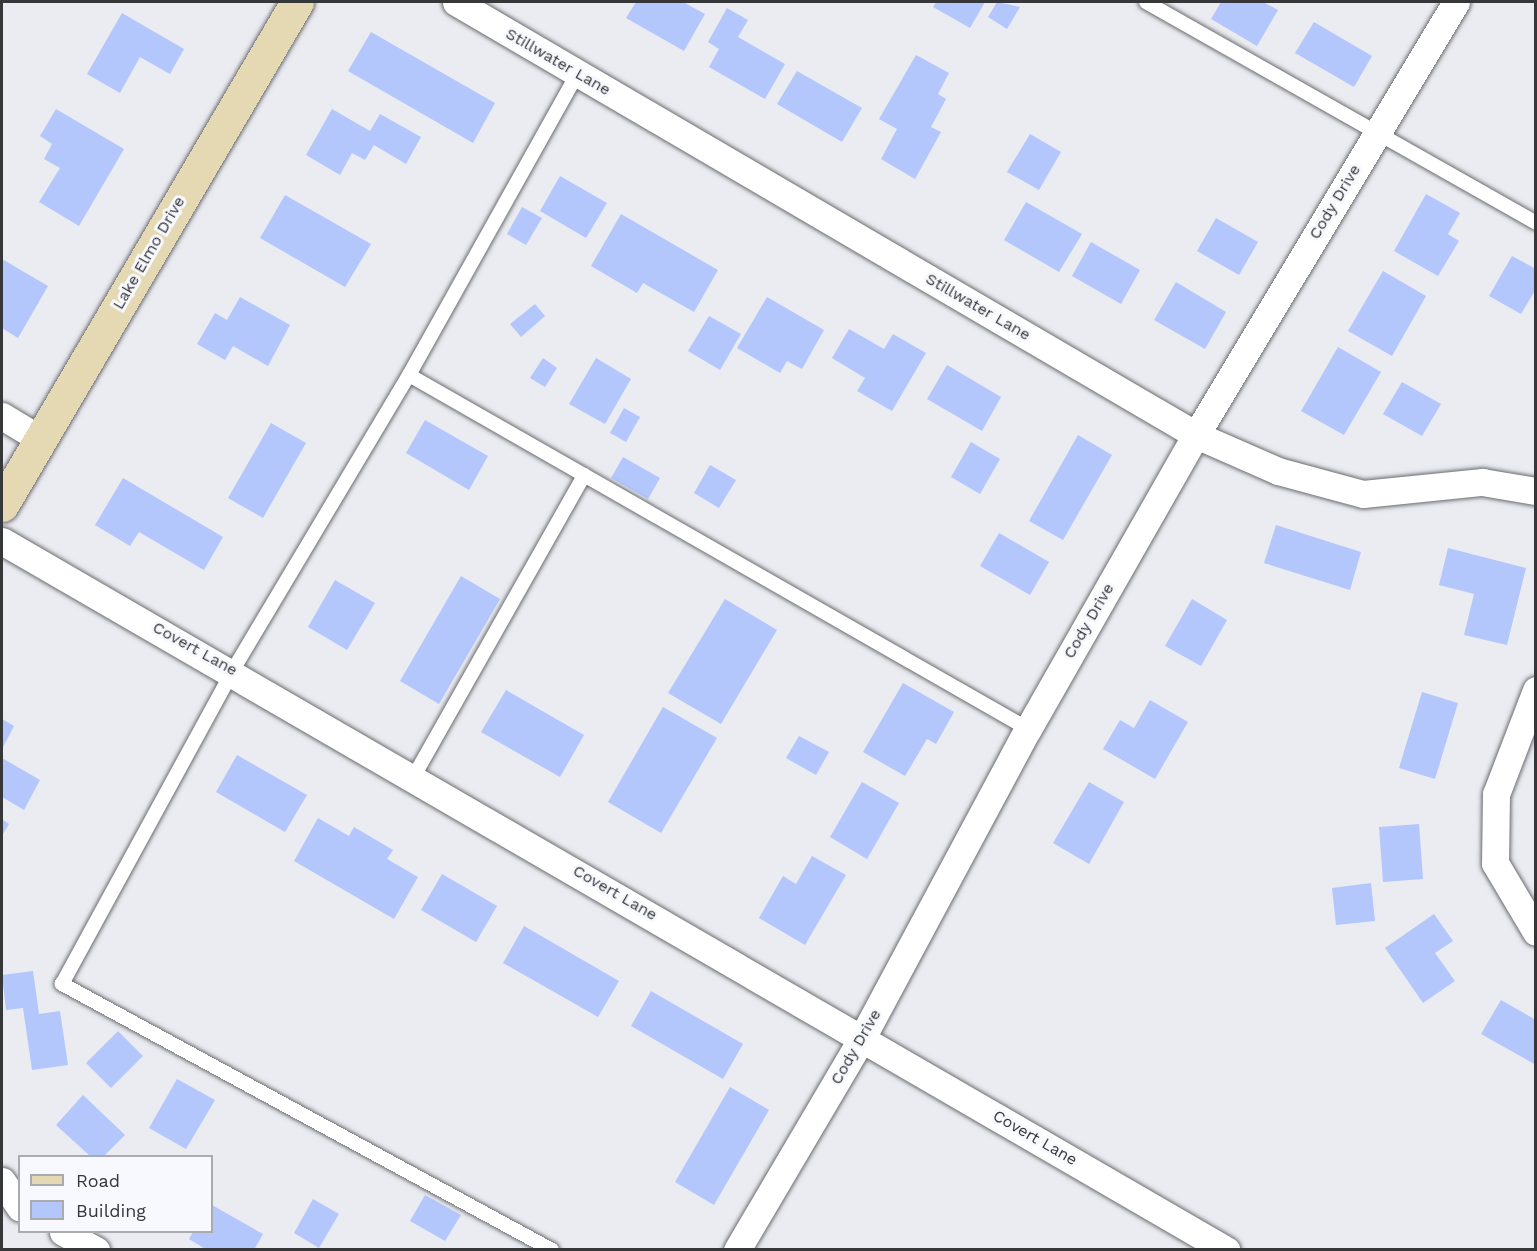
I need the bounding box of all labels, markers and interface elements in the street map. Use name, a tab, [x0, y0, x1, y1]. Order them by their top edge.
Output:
street label: Stillwater Lane	[502, 24, 614, 100]
street label: Cody Drive	[1305, 161, 1365, 243]
street label: Lake Elmo Drive	[109, 193, 189, 313]
street label: Stillwater Lane	[922, 269, 1034, 345]
street label: Cody Drive	[1060, 580, 1118, 662]
street label: Covert Lane	[149, 618, 241, 680]
street label: Covert Lane	[569, 861, 661, 925]
street label: Cody Drive	[827, 1006, 885, 1088]
street label: Covert Lane	[989, 1106, 1081, 1170]
legend	[18, 1155, 213, 1233]
text: Road	[76, 1170, 120, 1191]
text: Building	[76, 1200, 146, 1221]

